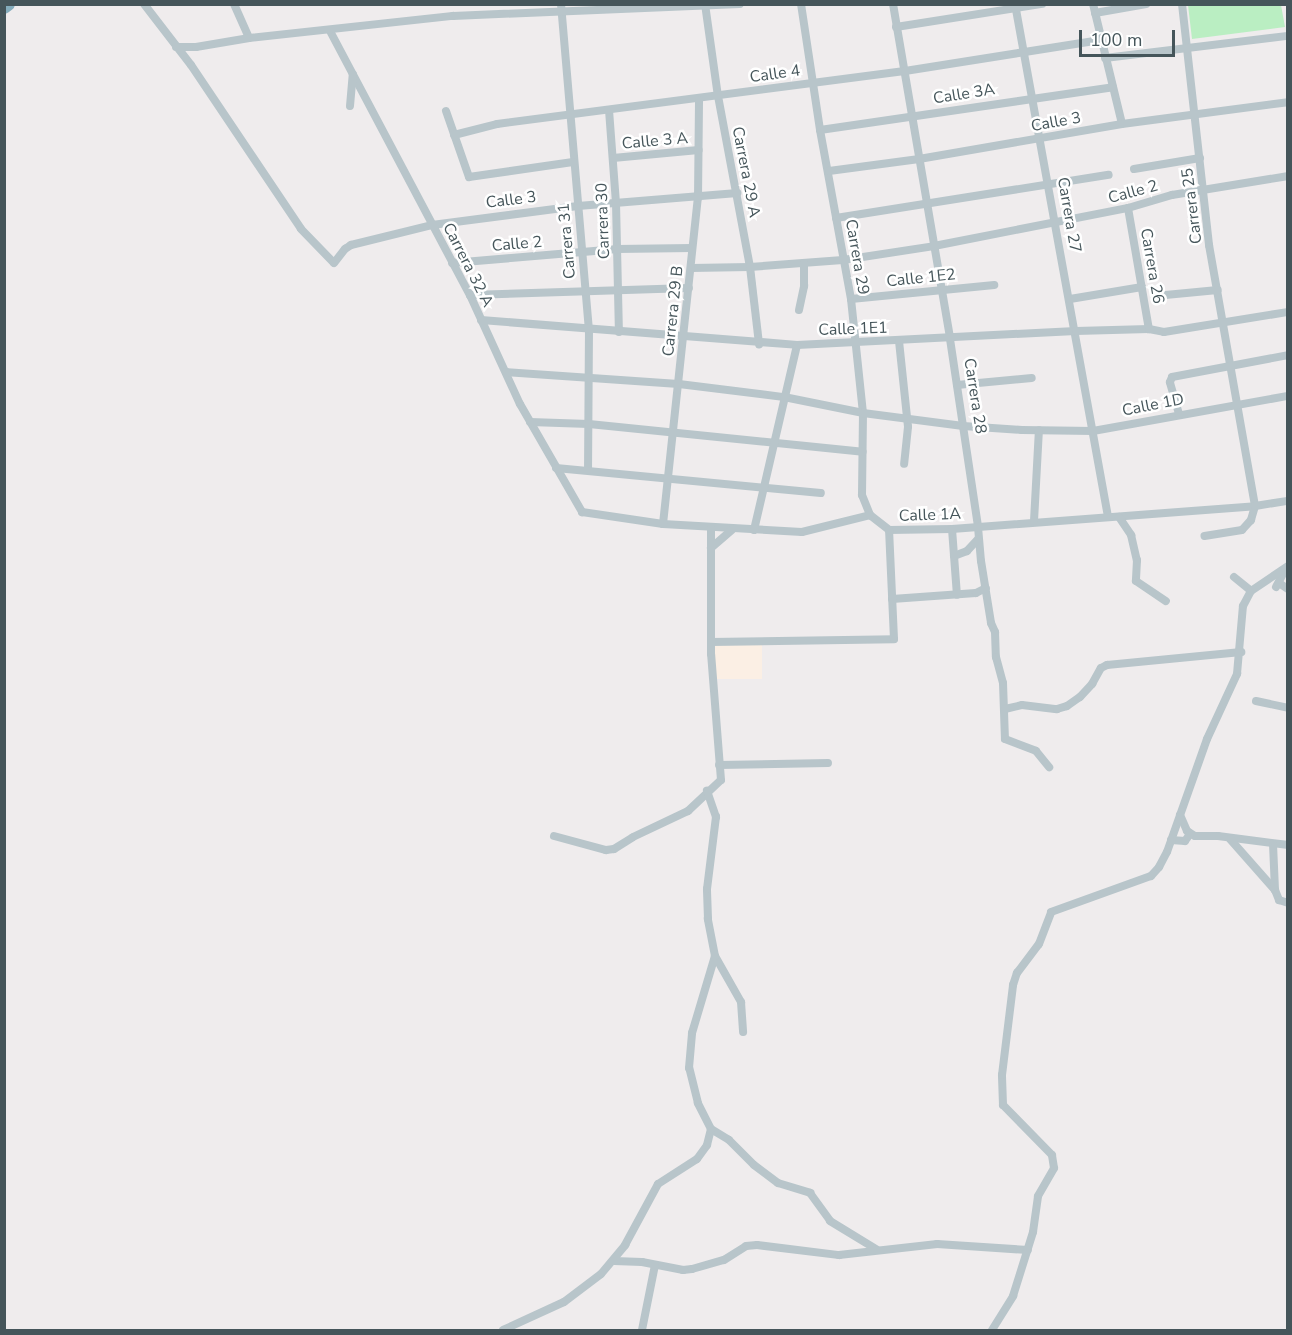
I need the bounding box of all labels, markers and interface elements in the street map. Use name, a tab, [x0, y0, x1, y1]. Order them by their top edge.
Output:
scale bar	[1082, 18, 1178, 56]
text: 100 m	[1090, 28, 1142, 52]
street label: Calle 4	[749, 61, 801, 87]
street label: Calle 3A	[932, 80, 996, 108]
street label: Calle 3	[1029, 108, 1083, 136]
street label: Carrera 29 A	[728, 125, 764, 219]
street label: Calle 3 A	[621, 129, 689, 153]
street label: Carrera 25	[1178, 167, 1206, 245]
street label: Carrera 27	[1053, 176, 1085, 254]
street label: Calle 2	[1106, 176, 1160, 208]
street label: Carrera 30	[592, 183, 614, 259]
street label: Calle 3	[485, 187, 537, 213]
street label: Carrera 31	[554, 202, 580, 280]
street label: Carrera 29	[841, 218, 873, 296]
street label: Carrera 32 A	[439, 220, 497, 310]
street label: Carrera 26	[1136, 227, 1168, 305]
street label: Calle 2	[491, 232, 543, 256]
street label: Carrera 29 B	[659, 265, 687, 357]
street label: Calle 1E2	[885, 265, 957, 291]
street label: Calle 1E1	[818, 318, 888, 340]
street label: Carrera 28	[960, 357, 990, 435]
street label: Calle 1D	[1121, 390, 1185, 420]
street label: Calle 1A	[899, 504, 961, 526]

